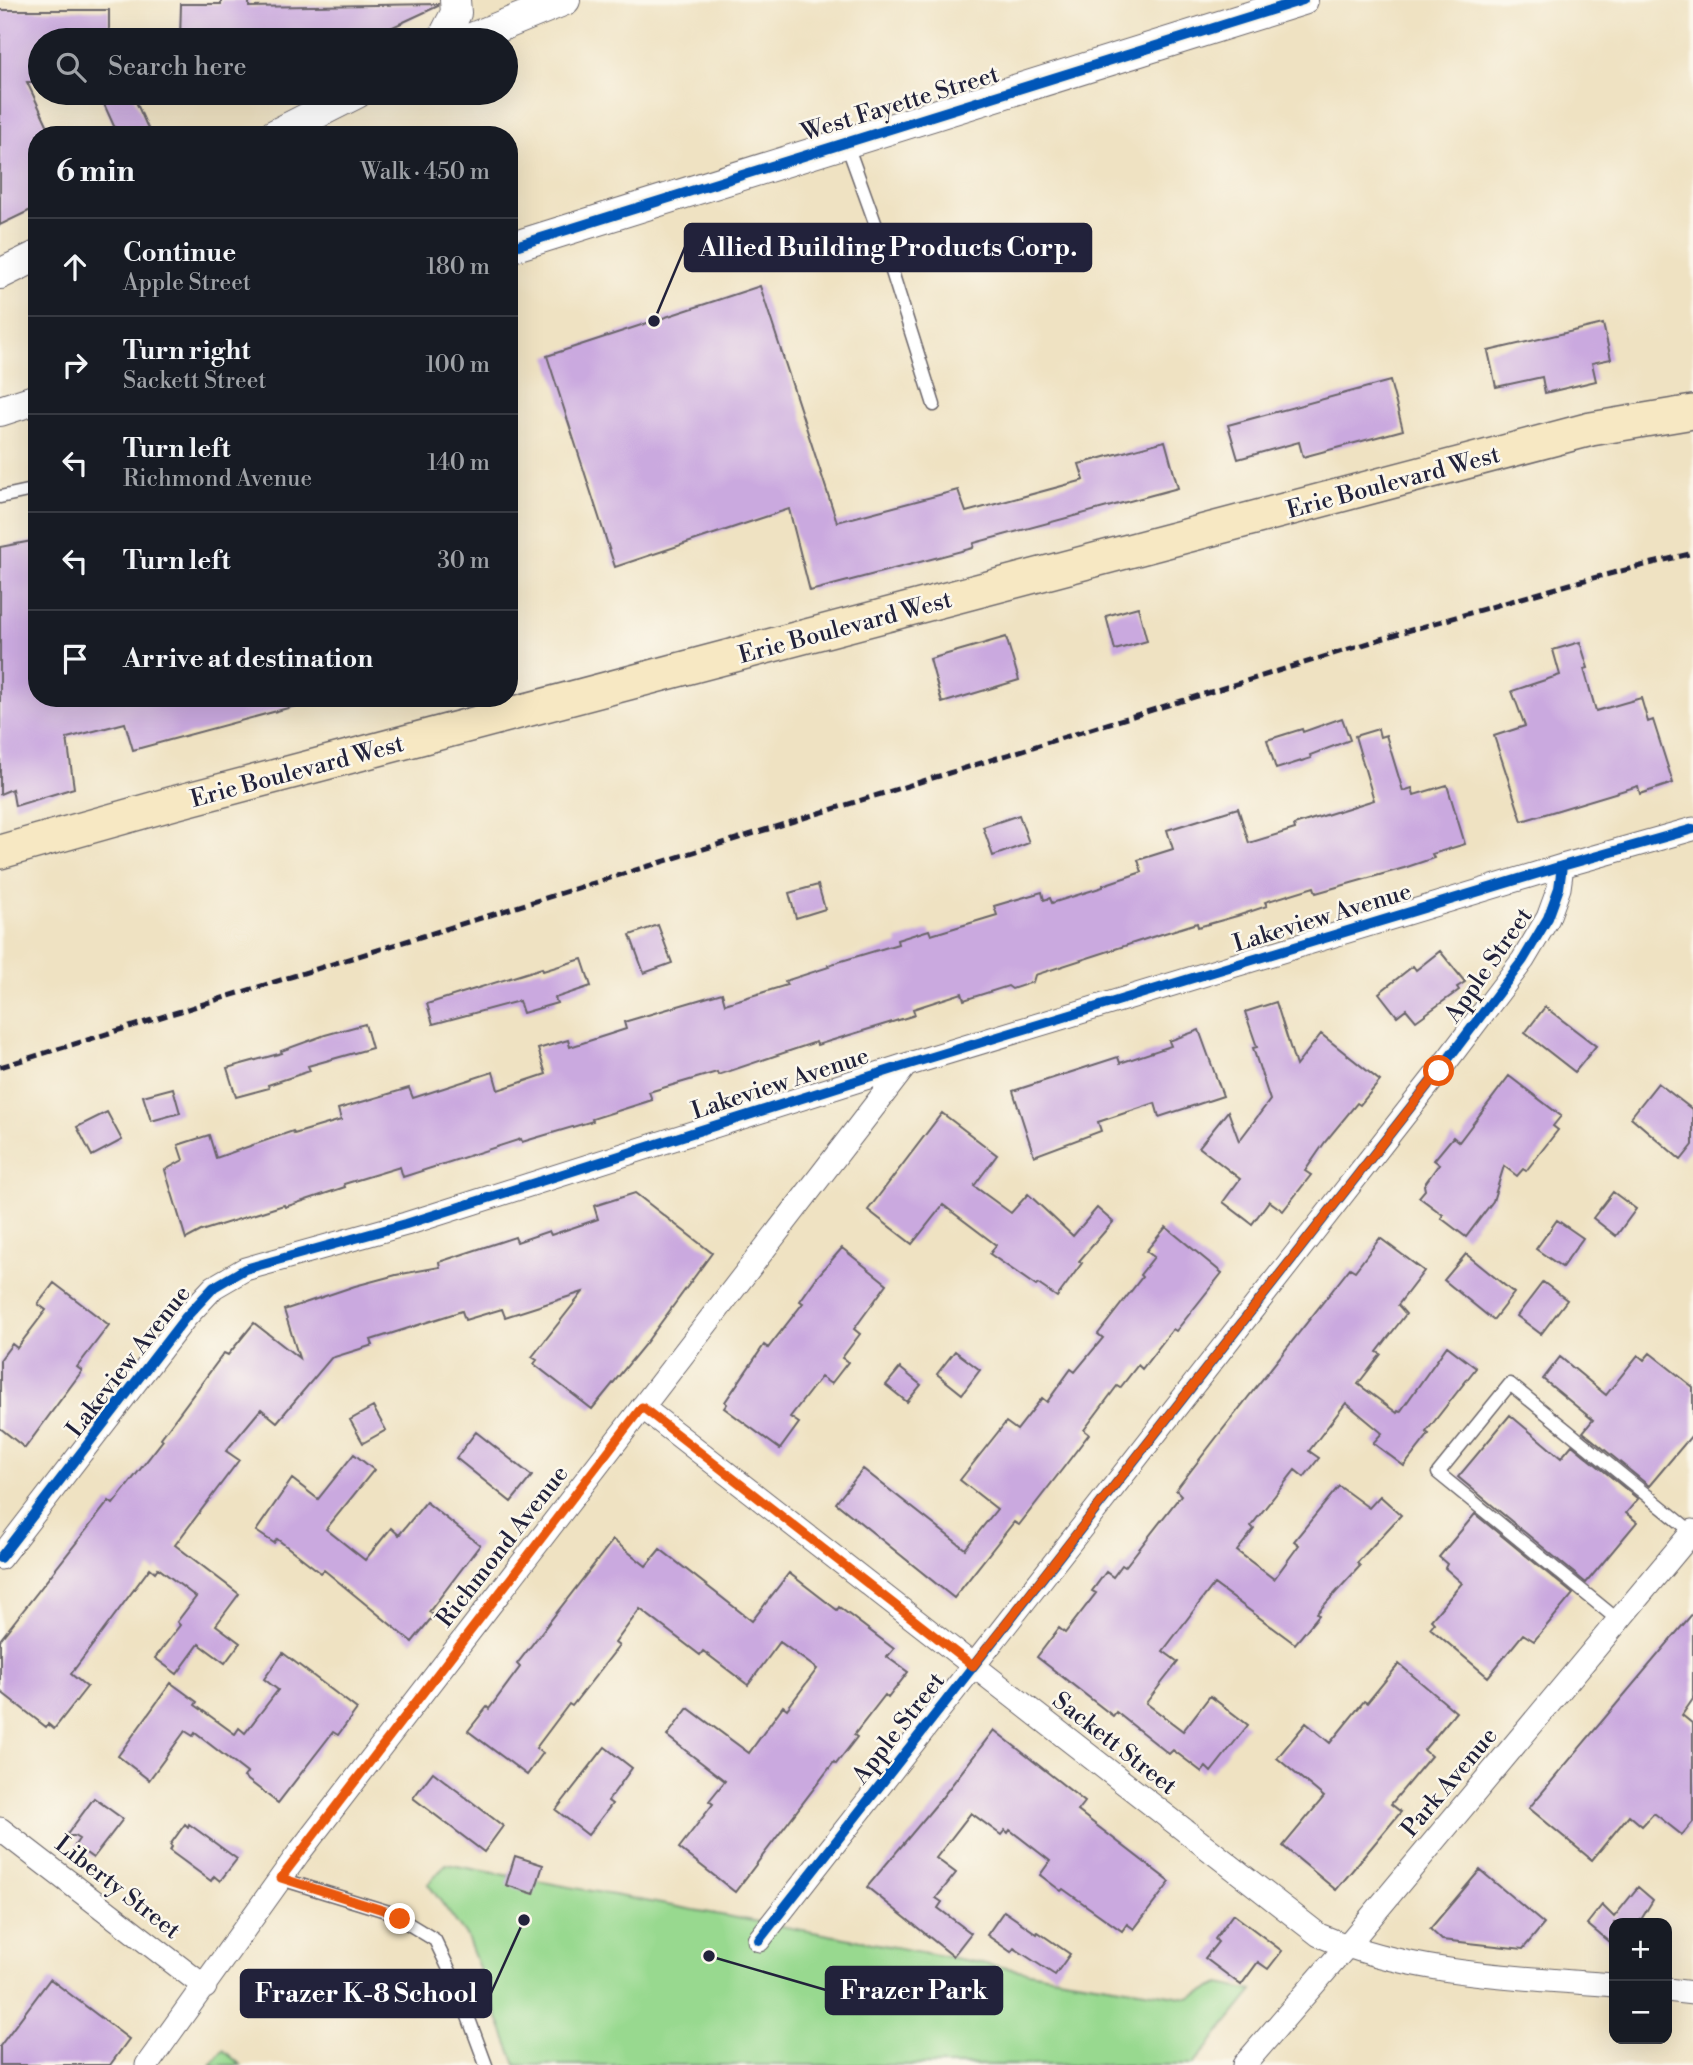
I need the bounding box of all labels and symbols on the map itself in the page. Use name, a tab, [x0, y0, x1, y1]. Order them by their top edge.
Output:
street label: West Fayette Street	[797, 59, 1003, 149]
callout: Allied Building Products Corp.	[685, 224, 1091, 271]
text: Allied Building Products Corp.	[698, 232, 1077, 264]
street label: Erie Boulevard West	[1283, 440, 1504, 526]
street label: Erie Boulevard West	[735, 585, 956, 671]
street label: Erie Boulevard West	[187, 729, 408, 815]
street label: Lakeview Avenue	[1229, 877, 1415, 959]
street label: Apple Street	[1438, 902, 1540, 1030]
street label: Lakeview Avenue	[688, 1041, 873, 1127]
route start	[1423, 1055, 1454, 1086]
street label: Lakeview Avenue	[60, 1280, 198, 1444]
street label: Richmond Avenue	[430, 1460, 575, 1634]
street label: Apple Street	[845, 1666, 952, 1791]
street label: Sackett Street	[1046, 1686, 1183, 1802]
street label: Park Avenue	[1395, 1722, 1504, 1844]
street label: Liberty Street	[49, 1830, 186, 1946]
route end	[384, 1903, 415, 1934]
callout: Frazer Park	[826, 1967, 1002, 2014]
callout: Frazer K-8 School	[241, 1970, 491, 2017]
text: Frazer Park	[840, 1975, 989, 2007]
text: Frazer K-8 School	[255, 1978, 478, 2010]

